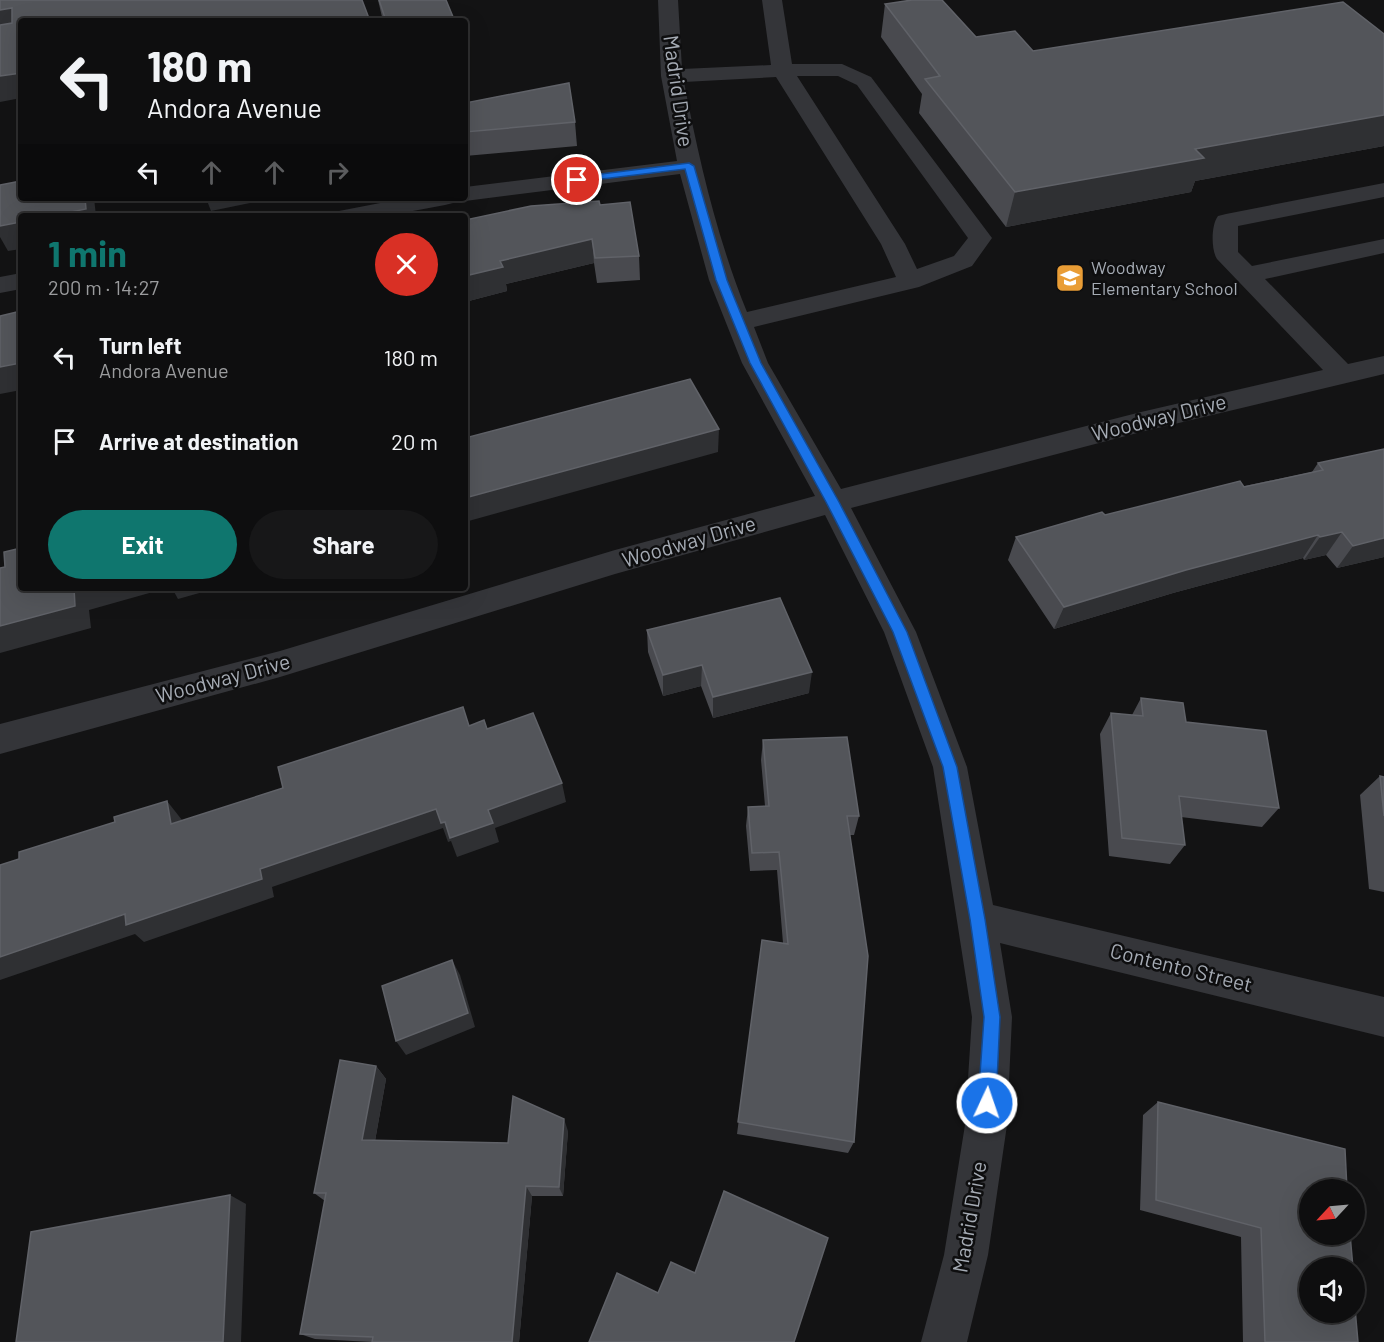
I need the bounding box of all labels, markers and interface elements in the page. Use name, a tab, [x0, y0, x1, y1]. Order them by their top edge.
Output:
street label: Madrid Drive	[659, 33, 700, 148]
text: 180 m	[147, 40, 252, 90]
icon: left	[48, 42, 126, 120]
text: Andora Avenue	[147, 91, 322, 123]
pin	[551, 154, 602, 205]
icon: left	[132, 156, 165, 189]
icon: ahead	[195, 156, 228, 189]
icon: ahead	[258, 156, 291, 189]
icon: right	[321, 156, 354, 189]
icon: arrive	[560, 163, 593, 196]
text: 1 min	[48, 231, 127, 274]
button: close	[375, 233, 438, 296]
place label: Woodway Elementary School	[1091, 256, 1238, 299]
school or university icon: Woodway Elementary School	[1054, 262, 1086, 294]
text: 200 m · 14:27	[48, 275, 159, 299]
text: Turn left	[99, 332, 182, 358]
icon: left	[48, 341, 81, 374]
text: 180 m	[384, 344, 438, 370]
text: Andora Avenue	[99, 358, 229, 382]
street label: Woodway Drive	[1089, 388, 1229, 445]
icon: arrive	[48, 425, 81, 458]
text: Arrive at destination	[99, 428, 298, 454]
text: 20 m	[391, 428, 438, 454]
button: Exit	[48, 510, 237, 579]
button: Share	[249, 510, 438, 579]
street label: Woodway Drive	[619, 510, 758, 572]
street label: Woodway Drive	[153, 648, 292, 707]
street label: Contento Street	[1108, 937, 1255, 996]
position arrow	[955, 1071, 1019, 1135]
street label: Madrid Drive	[946, 1159, 991, 1274]
north arrow	[1299, 1179, 1365, 1245]
map controls	[1299, 1179, 1365, 1323]
button: sound	[1299, 1257, 1365, 1323]

